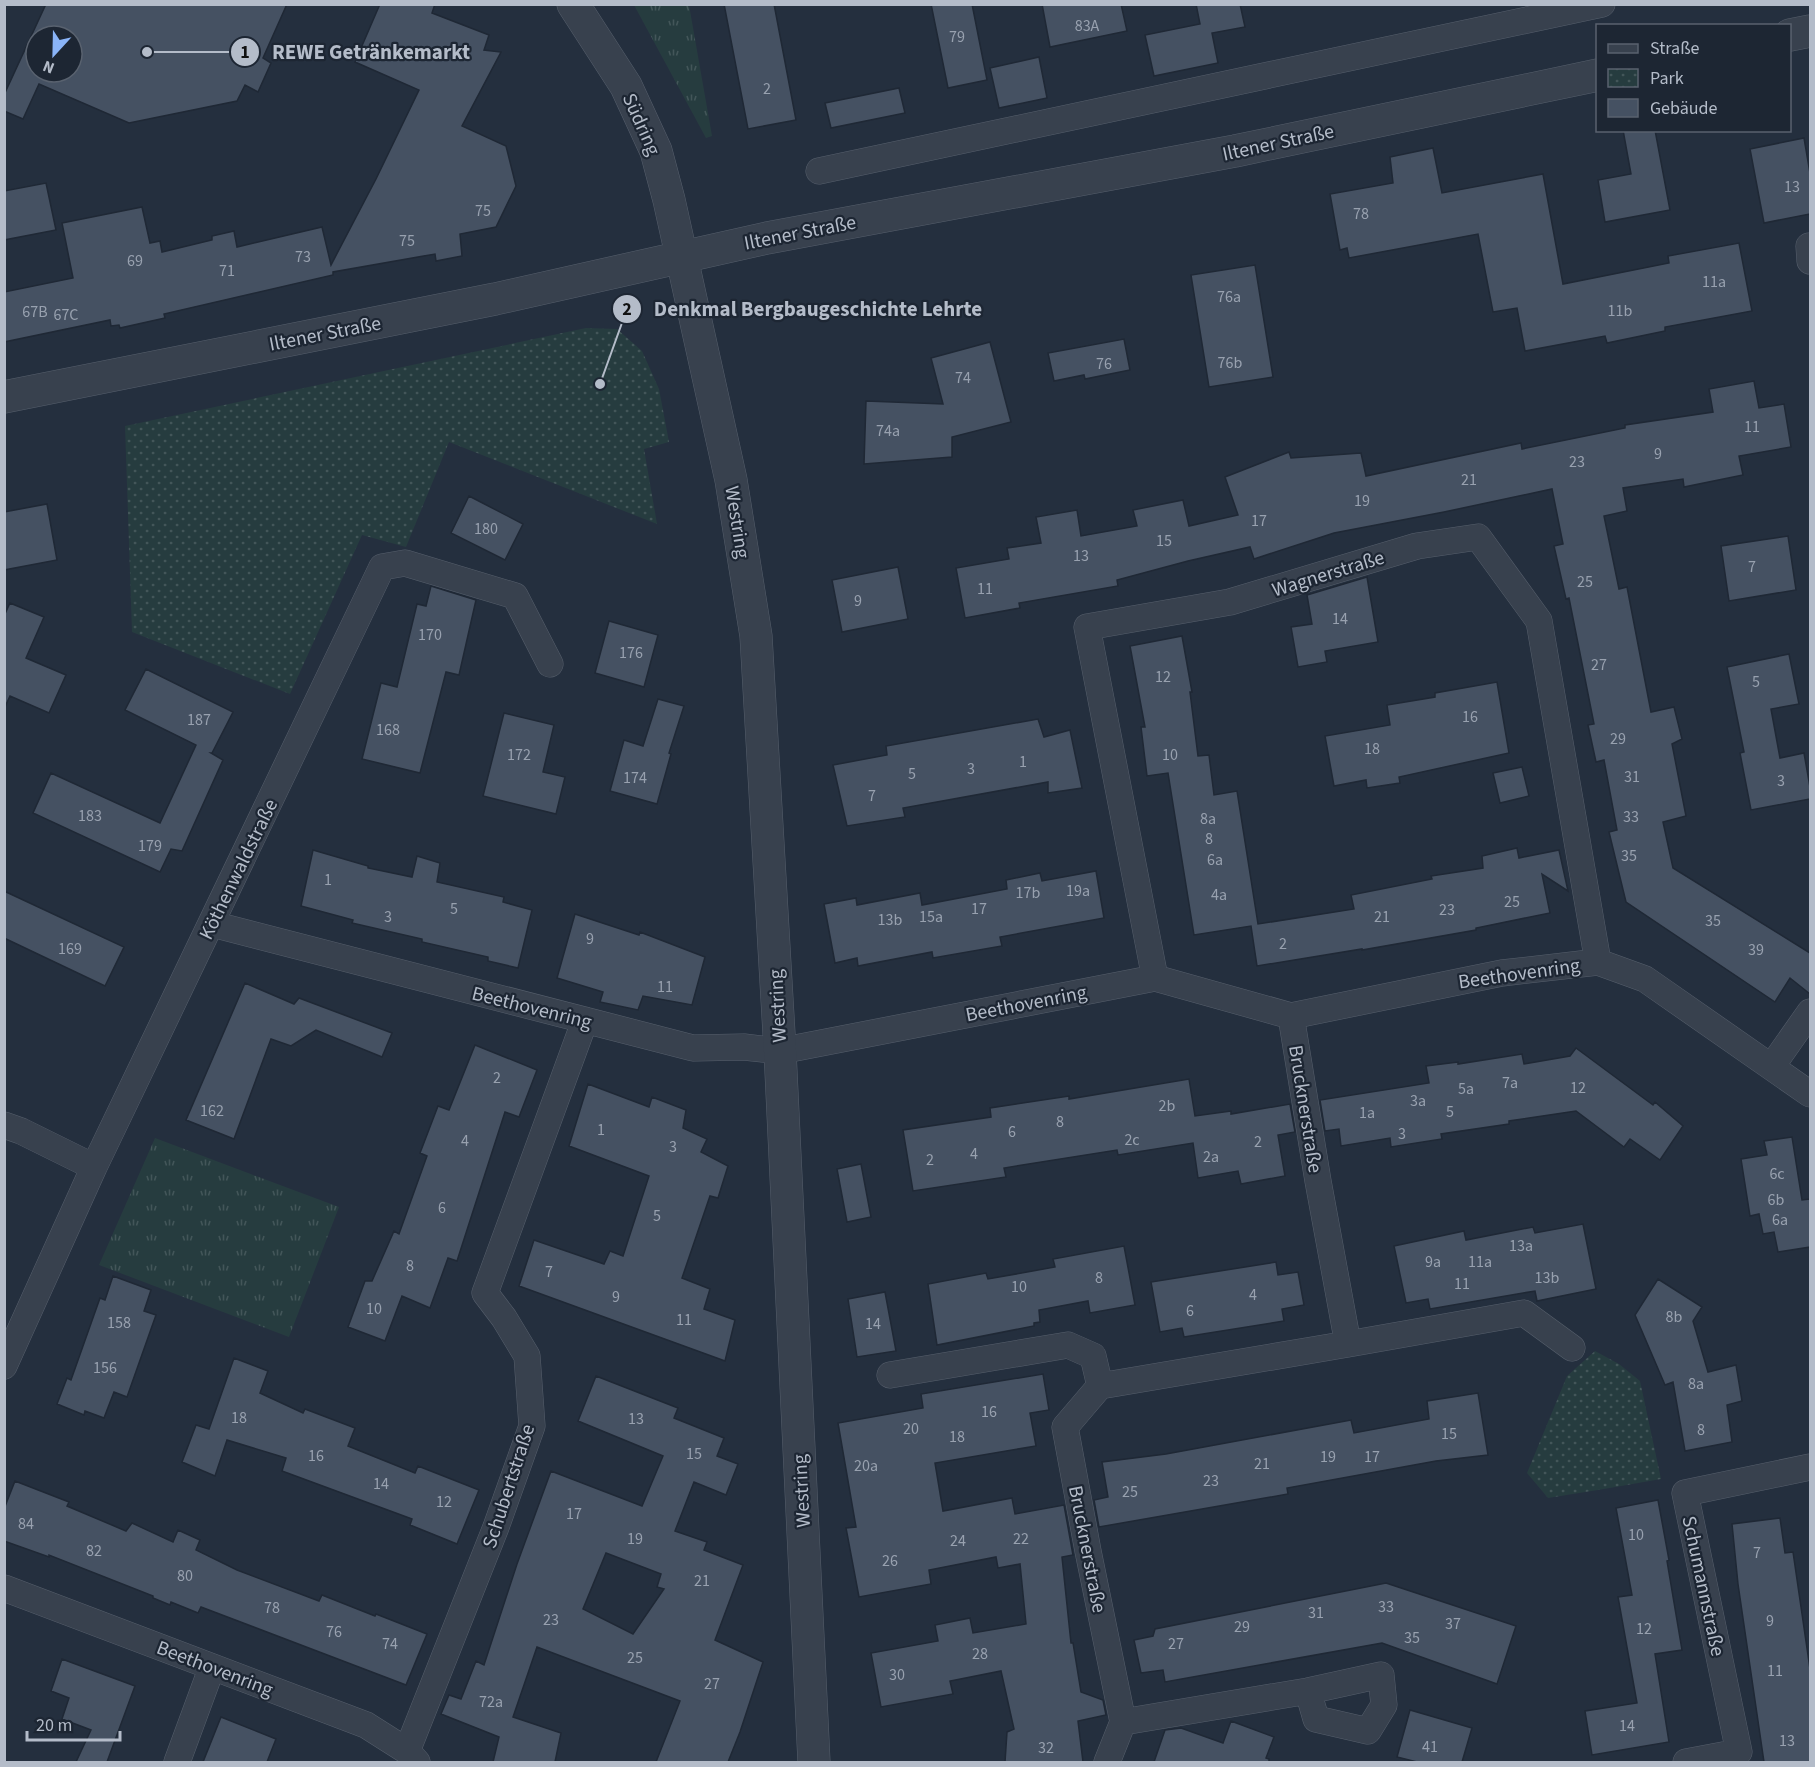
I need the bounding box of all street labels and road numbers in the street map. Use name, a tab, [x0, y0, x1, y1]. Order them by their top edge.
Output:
street label: Südring	[615, 89, 667, 160]
street label: Iltener Straße	[1220, 117, 1337, 168]
street label: Iltener Straße	[742, 208, 859, 258]
street label: Iltener Straße	[267, 309, 384, 359]
street label: Westring	[717, 484, 757, 561]
street label: Wagnerstraße	[1269, 544, 1388, 604]
street label: Köthenwaldstraße	[193, 794, 285, 945]
street label: Beethovenring	[1456, 952, 1582, 996]
street label: Westring	[762, 969, 794, 1043]
street label: Beethovenring	[963, 979, 1089, 1029]
street label: Beethovenring	[469, 980, 595, 1036]
street label: Brucknerstraße	[1281, 1043, 1329, 1175]
street label: Schubertstraße	[476, 1421, 542, 1552]
street label: Westring	[786, 1454, 818, 1528]
street label: Brucknerstraße	[1061, 1483, 1113, 1615]
street label: Schumannstraße	[1674, 1513, 1732, 1659]
street label: Beethovenring	[152, 1634, 277, 1704]

